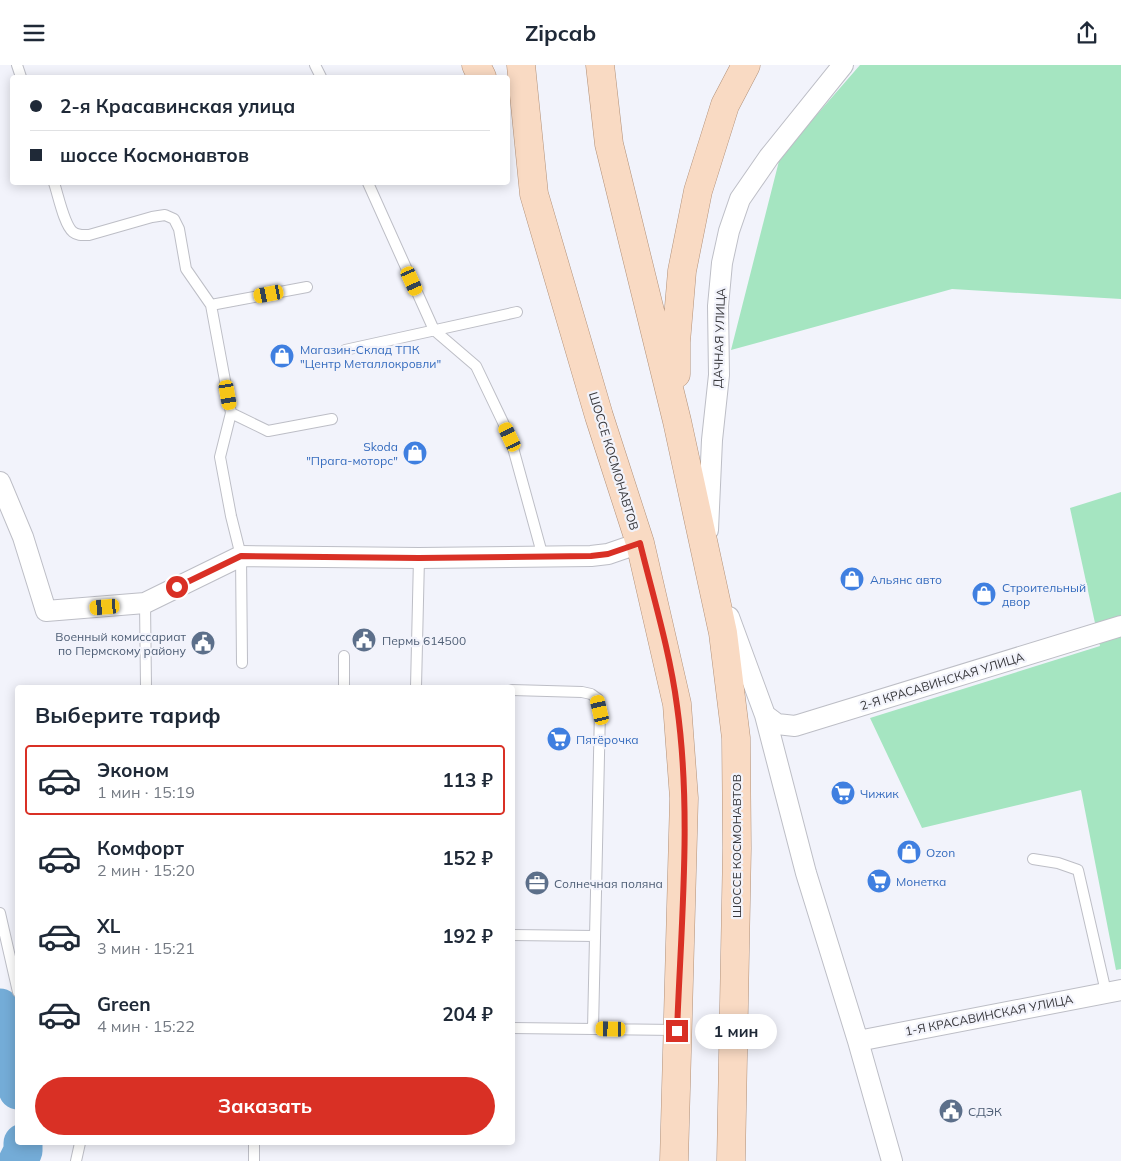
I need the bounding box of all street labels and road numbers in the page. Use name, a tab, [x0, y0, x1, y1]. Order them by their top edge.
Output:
street label: ДАЧНАЯ УЛИЦА	[710, 287, 728, 388]
street label: ШОССЕ КОСМОНАВТОВ	[586, 390, 642, 532]
street label: 2-Я КРАСАВИНСКАЯ УЛИЦА	[858, 649, 1026, 713]
street label: ШОССЕ КОСМОНАВТОВ	[729, 774, 744, 918]
street label: 1-Я КРАСАВИНСКАЯ УЛИЦА	[904, 991, 1074, 1039]

